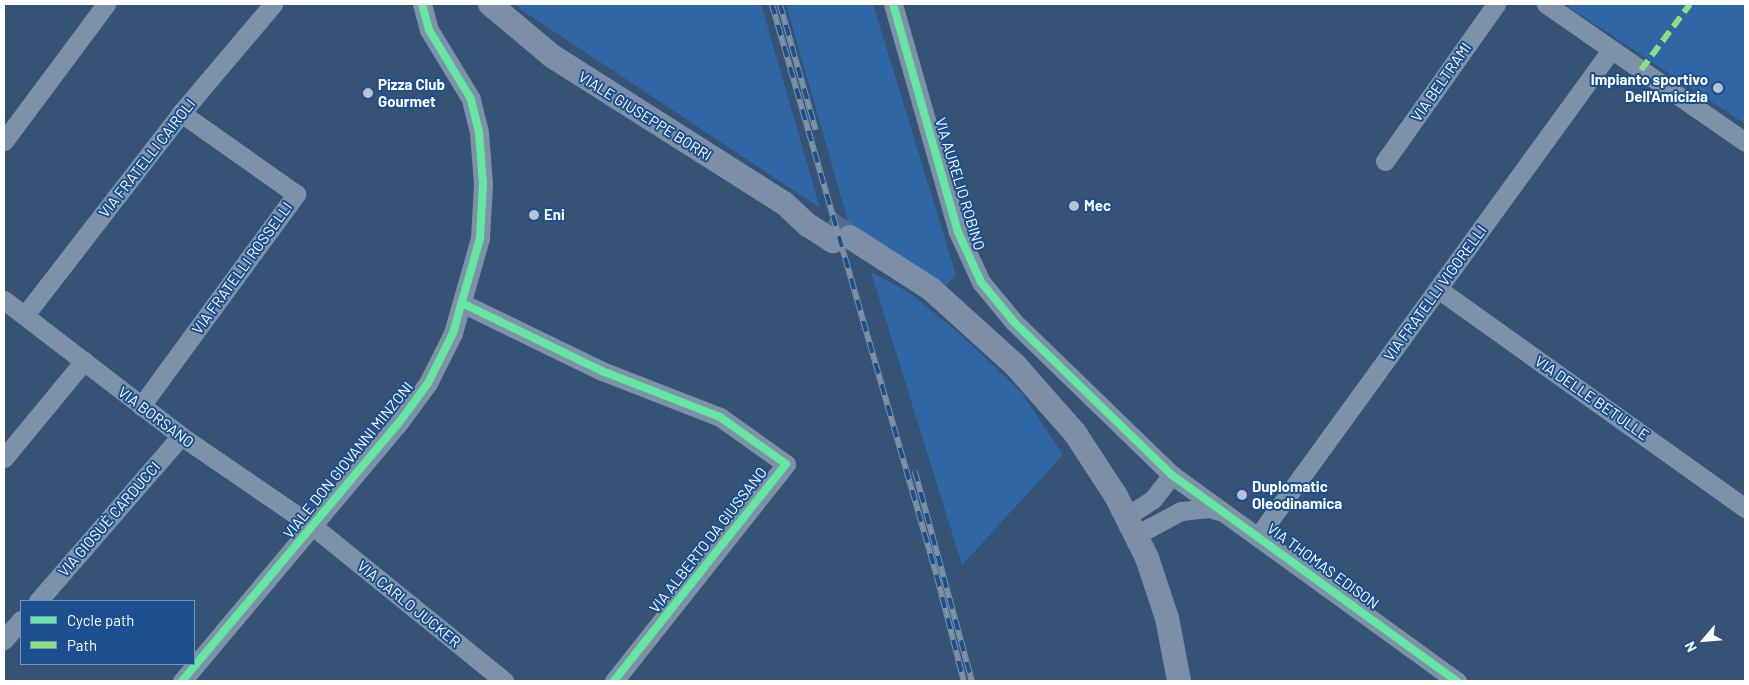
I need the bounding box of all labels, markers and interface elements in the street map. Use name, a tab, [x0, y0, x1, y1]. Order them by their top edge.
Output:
street label: VIA BELTRAMI	[1407, 39, 1475, 125]
street label: VIALE GIUSEPPE BORRI	[575, 68, 715, 164]
place label: Impianto sportivo Dell'Amicizia	[1591, 70, 1708, 105]
place label: Pizza Club Gourmet	[378, 75, 445, 110]
marker: Impianto sportivo Dell'Amicizia	[1712, 82, 1724, 94]
marker: Pizza Club Gourmet	[362, 87, 374, 99]
street label: VIA FRATELLI CAIROLI	[95, 95, 199, 221]
street label: VIA AURELIO ROBINO	[931, 115, 989, 253]
place label: Mec	[1084, 197, 1111, 215]
street label: VIA FRATELLI ROSSELLI	[188, 198, 296, 338]
marker: Mec	[1068, 200, 1080, 212]
place label: Eni	[544, 206, 565, 224]
marker: Eni	[528, 209, 540, 221]
street label: VIA FRATELLI VIGORELLI	[1380, 222, 1490, 364]
street label: VIA DELLE BETULLE	[1531, 352, 1653, 444]
street label: VIALE DON GIOVANNI MINZONI	[279, 378, 417, 542]
street label: VIA BORSANO	[115, 383, 197, 451]
street label: VIA GIOSUÈ CARDUCCI	[54, 458, 164, 580]
street label: VIA ALBERTO DA GIUSSANO	[645, 463, 771, 617]
place label: Duplomatic Oleodinamica	[1252, 477, 1342, 512]
marker: Duplomatic Oleodinamica	[1236, 489, 1248, 501]
street label: VIA THOMAS EDISON	[1264, 519, 1382, 613]
street label: VIA CARLO JUCKER	[354, 557, 464, 651]
legend	[20, 600, 195, 665]
text: Cycle path	[67, 611, 134, 629]
north arrow	[1679, 615, 1729, 665]
text: Path	[67, 636, 97, 654]
text: N	[1681, 639, 1700, 655]

